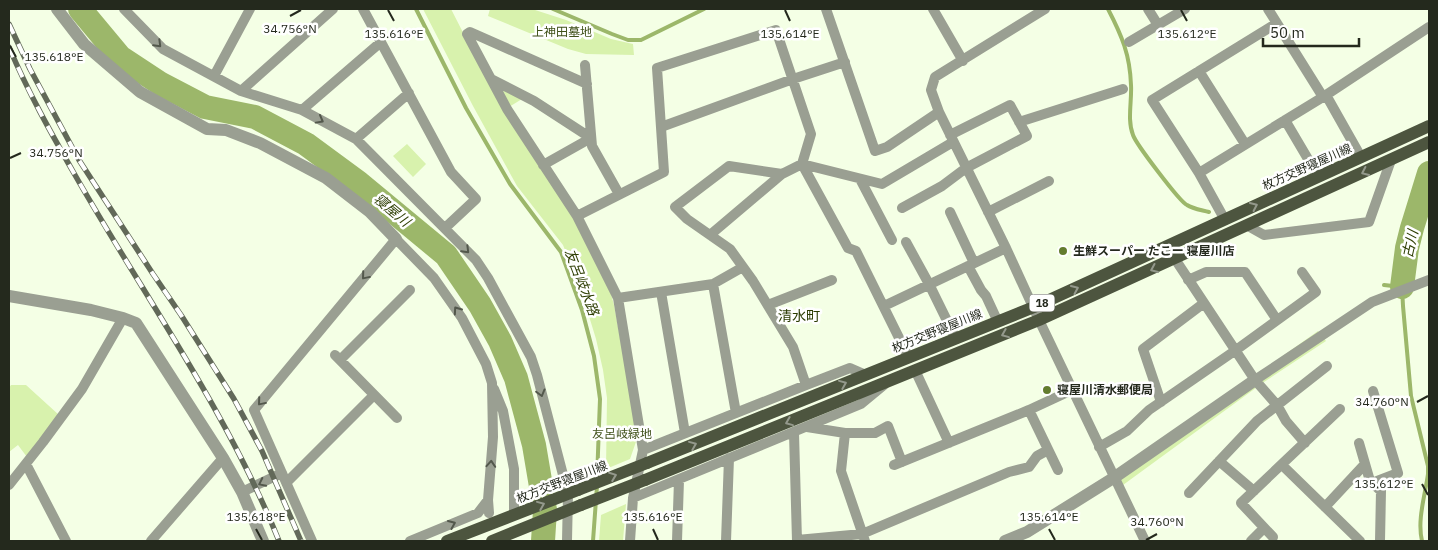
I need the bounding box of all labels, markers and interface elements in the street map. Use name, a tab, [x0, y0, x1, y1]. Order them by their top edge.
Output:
scale bar	[1263, 15, 1359, 47]
text: 34.756°N	[263, 21, 317, 36]
text: 50 m	[1270, 23, 1305, 42]
park label: 上神田墓地	[532, 24, 592, 39]
text: 135.616°E	[364, 26, 424, 41]
text: 135.614°E	[760, 26, 820, 41]
text: 135.612°E	[1157, 26, 1217, 41]
one-way arrow	[152, 38, 161, 47]
text: 135.618°E	[24, 49, 84, 64]
one-way arrow	[315, 113, 324, 123]
street label: 枚方交野寝屋川線	[1260, 140, 1354, 193]
text: 34.756°N	[29, 145, 83, 160]
one-way arrow	[1361, 166, 1370, 176]
water label: 寝屋川	[370, 190, 415, 232]
one-way arrow	[1249, 202, 1258, 212]
water label: 古川	[1398, 226, 1422, 260]
place label: 生鮮スーパー たこー 寝屋川店	[1073, 243, 1235, 258]
one-way arrow	[461, 244, 470, 253]
marker: 生鮮スーパー たこー 寝屋川店	[1057, 245, 1069, 257]
water label: 友呂岐水路	[561, 246, 603, 319]
one-way arrow	[1150, 262, 1159, 272]
one-way arrow	[361, 271, 370, 280]
one-way arrow	[1069, 285, 1078, 295]
road number: 18	[1030, 294, 1054, 312]
one-way arrow	[454, 306, 463, 316]
street label: 枚方交野寝屋川線	[889, 306, 984, 355]
district label: 清水町	[778, 307, 820, 325]
one-way arrow	[1001, 328, 1010, 338]
one-way arrow	[838, 379, 847, 390]
place label: 寝屋川清水郵便局	[1057, 382, 1153, 397]
marker: 寝屋川清水郵便局	[1041, 384, 1053, 396]
one-way arrow	[536, 388, 546, 396]
text: 34.760°N	[1355, 394, 1409, 409]
one-way arrow	[258, 396, 267, 405]
one-way arrow	[785, 415, 794, 426]
park label: 友呂岐緑地	[592, 426, 652, 441]
one-way arrow	[688, 440, 696, 450]
street label: 枚方交野寝屋川線	[514, 457, 609, 506]
one-way arrow	[485, 460, 496, 468]
one-way arrow	[608, 472, 616, 482]
one-way arrow	[258, 476, 267, 487]
text: 135.612°E	[1354, 476, 1414, 491]
one-way arrow	[536, 500, 545, 511]
text: 135.618°E	[226, 509, 286, 524]
text: 135.616°E	[623, 509, 683, 524]
text: 135.614°E	[1019, 509, 1079, 524]
text: 34.760°N	[1130, 514, 1184, 529]
one-way arrow	[447, 520, 456, 530]

